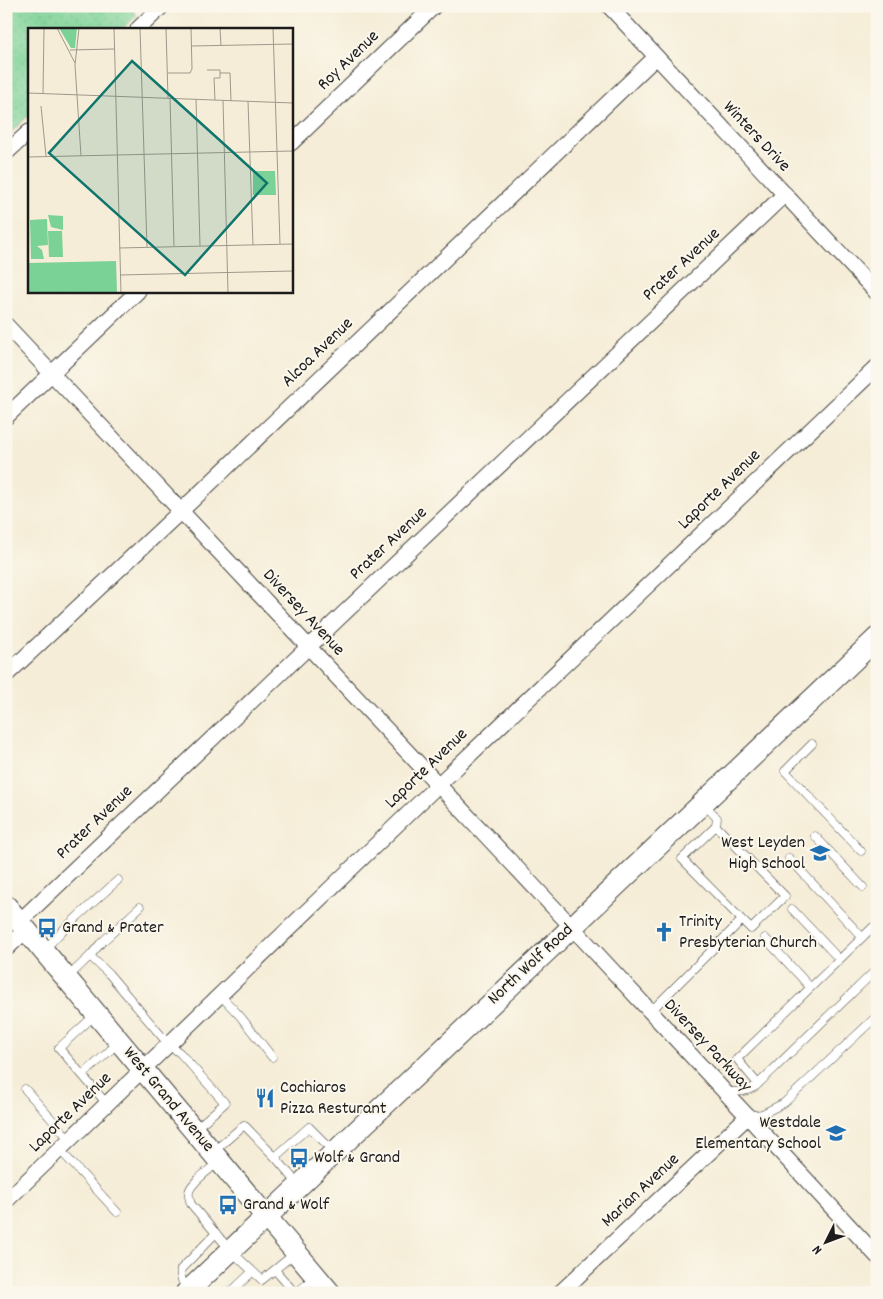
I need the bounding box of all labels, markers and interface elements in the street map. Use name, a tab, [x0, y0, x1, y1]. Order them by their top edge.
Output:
street label: Roy Avenue	[312, 25, 386, 97]
inset map	[28, 28, 292, 292]
street label: Winters Drive	[716, 96, 796, 178]
street label: Prater Avenue	[638, 222, 726, 308]
street label: Alcoa Avenue	[277, 312, 360, 394]
street label: Laporte Avenue	[673, 444, 767, 536]
street label: Prater Avenue	[345, 501, 433, 587]
street label: Diversey Avenue	[256, 564, 350, 662]
street label: Laporte Avenue	[380, 723, 474, 815]
street label: Prater Avenue	[51, 780, 139, 866]
place label: West Leyden High School	[721, 831, 806, 877]
school or university icon: West Leyden High School	[809, 842, 831, 864]
place label: Trinity Presbyterian Church	[679, 910, 817, 956]
place label: Grand & Prater	[62, 916, 164, 941]
bus stop icon: Grand & Prater	[36, 917, 58, 939]
street label: North Wolf Road	[482, 919, 580, 1011]
church icon: Trinity Presbyterian Church	[653, 921, 675, 943]
street label: Diversey Parkway	[657, 994, 757, 1099]
street label: West Grand Avenue	[116, 1042, 220, 1158]
street label: Laporte Avenue	[24, 1067, 118, 1159]
place label: Cochiaros Pizza Resturant	[280, 1076, 387, 1122]
restaurant icon: Cochiaros Pizza Resturant	[254, 1087, 276, 1109]
place label: Westdale Elementary School	[695, 1111, 822, 1157]
school or university icon: Westdale Elementary School	[825, 1122, 847, 1144]
place label: Wolf & Grand	[314, 1146, 400, 1171]
bus stop icon: Wolf & Grand	[288, 1147, 310, 1169]
street label: Marian Avenue	[596, 1148, 686, 1234]
place label: Grand & Wolf	[243, 1193, 330, 1218]
bus stop icon: Grand & Wolf	[217, 1194, 239, 1216]
north arrow	[800, 1216, 850, 1266]
text: N	[808, 1240, 828, 1259]

